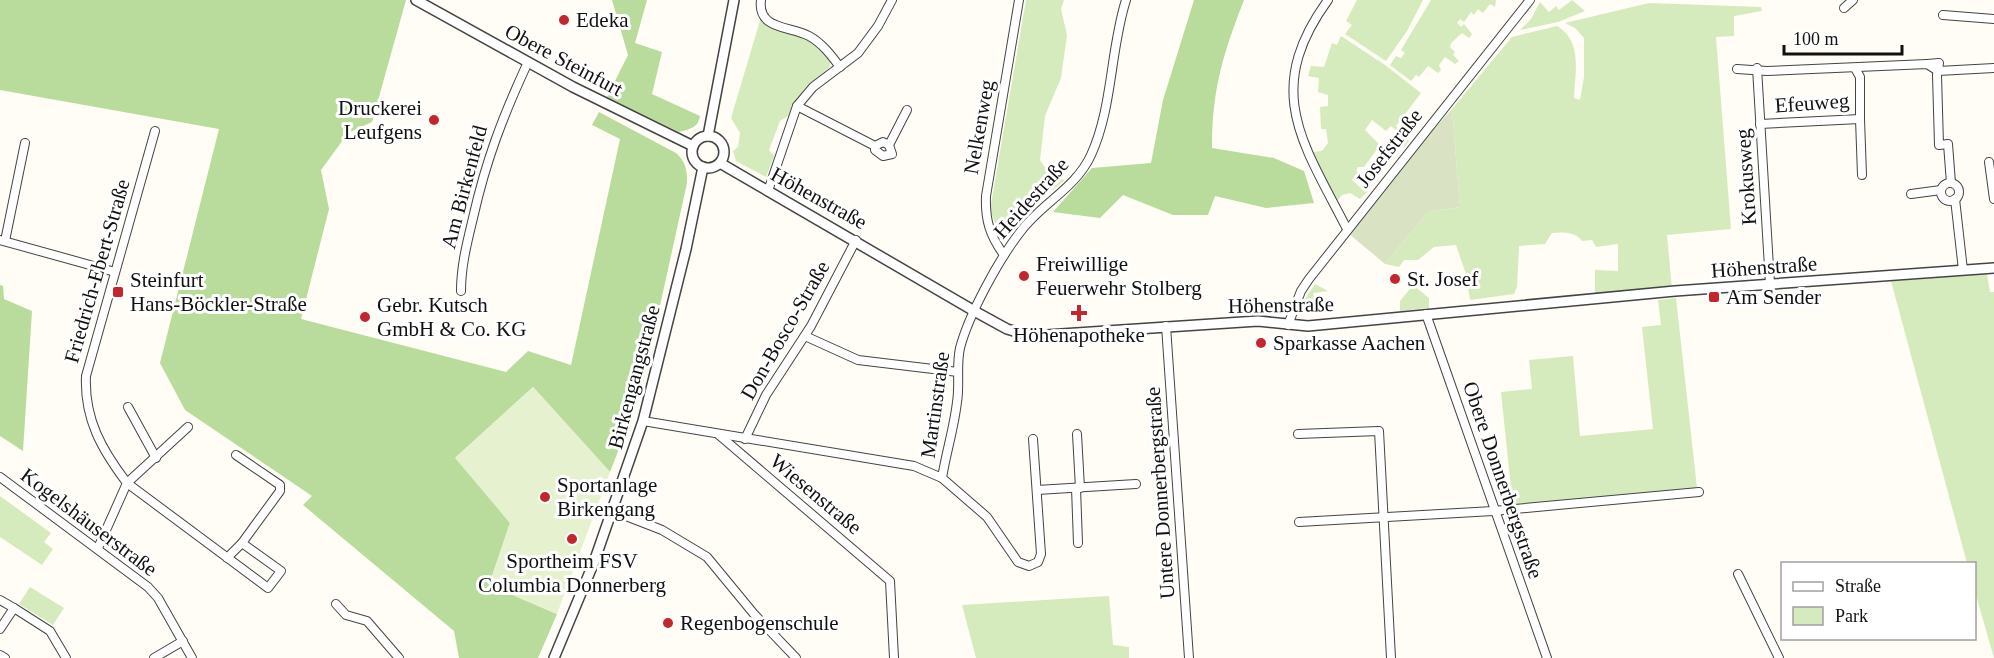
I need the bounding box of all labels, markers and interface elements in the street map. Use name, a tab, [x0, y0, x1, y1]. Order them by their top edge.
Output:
place label: Edeka	[576, 8, 629, 32]
marker: Edeka	[557, 13, 571, 27]
scale bar	[1784, 18, 1902, 56]
street label: Obere Steinfurt	[501, 19, 627, 101]
text: 100 m	[1793, 29, 1839, 49]
street label: Nelkenweg	[959, 77, 999, 176]
street label: Efeuweg	[1774, 88, 1851, 118]
place label: Druckerei Leufgens	[338, 96, 422, 144]
street label: Josefstraße	[1351, 104, 1427, 192]
marker: Druckerei Leufgens	[427, 113, 441, 127]
street label: Am Birkenfeld	[436, 122, 492, 251]
street label: Krokusweg	[1731, 127, 1761, 226]
street label: Heidestraße	[989, 153, 1073, 243]
street label: Höhenstraße	[767, 162, 871, 234]
street label: Friedrich-Ebert-Straße	[59, 176, 135, 366]
street label: Höhenstraße	[1710, 251, 1818, 283]
place label: Freiwillige Feuerwehr Stolberg	[1036, 252, 1202, 300]
street label: Don-Bosco-Straße	[736, 256, 834, 404]
place label: St. Josef	[1407, 267, 1478, 291]
place label: Steinfurt Hans-Böckler-Straße	[130, 268, 307, 316]
marker: Freiwillige Feuerwehr Stolberg	[1017, 269, 1031, 283]
marker: St. Josef	[1388, 272, 1402, 286]
marker: Steinfurt Hans-Böckler-Straße	[111, 285, 125, 299]
place label: Am Sender	[1726, 285, 1821, 309]
marker: Am Sender	[1707, 290, 1721, 304]
street label: Höhenstraße	[1228, 292, 1334, 318]
place label: Gebr. Kutsch GmbH & Co. KG	[377, 293, 526, 341]
street label: Birkengangstraße	[603, 302, 665, 452]
marker: Höhenapotheke	[1072, 306, 1086, 320]
marker: Gebr. Kutsch GmbH & Co. KG	[358, 310, 372, 324]
place label: Höhenapotheke	[1013, 323, 1145, 347]
place label: Sparkasse Aachen	[1273, 331, 1426, 355]
marker: Sparkasse Aachen	[1254, 336, 1268, 350]
street label: Martinstraße	[916, 350, 954, 460]
street label: Obere Donnerbergstraße	[1458, 378, 1548, 582]
street label: Untere Donnerbergstraße	[1141, 386, 1179, 600]
street label: Wiesenstraße	[765, 449, 867, 539]
street label: Kogelshäuserstraße	[16, 463, 162, 581]
place label: Sportanlage Birkengang	[557, 473, 657, 521]
marker: Sportanlage Birkengang	[538, 490, 552, 504]
marker: Sportheim FSV Columbia Donnerberg	[565, 532, 579, 546]
place label: Sportheim FSV Columbia Donnerberg	[478, 549, 666, 597]
legend	[1781, 562, 1976, 640]
text: Straße	[1835, 576, 1881, 596]
text: Park	[1835, 606, 1868, 626]
place label: Regenbogenschule	[680, 611, 839, 635]
marker: Regenbogenschule	[661, 616, 675, 630]

